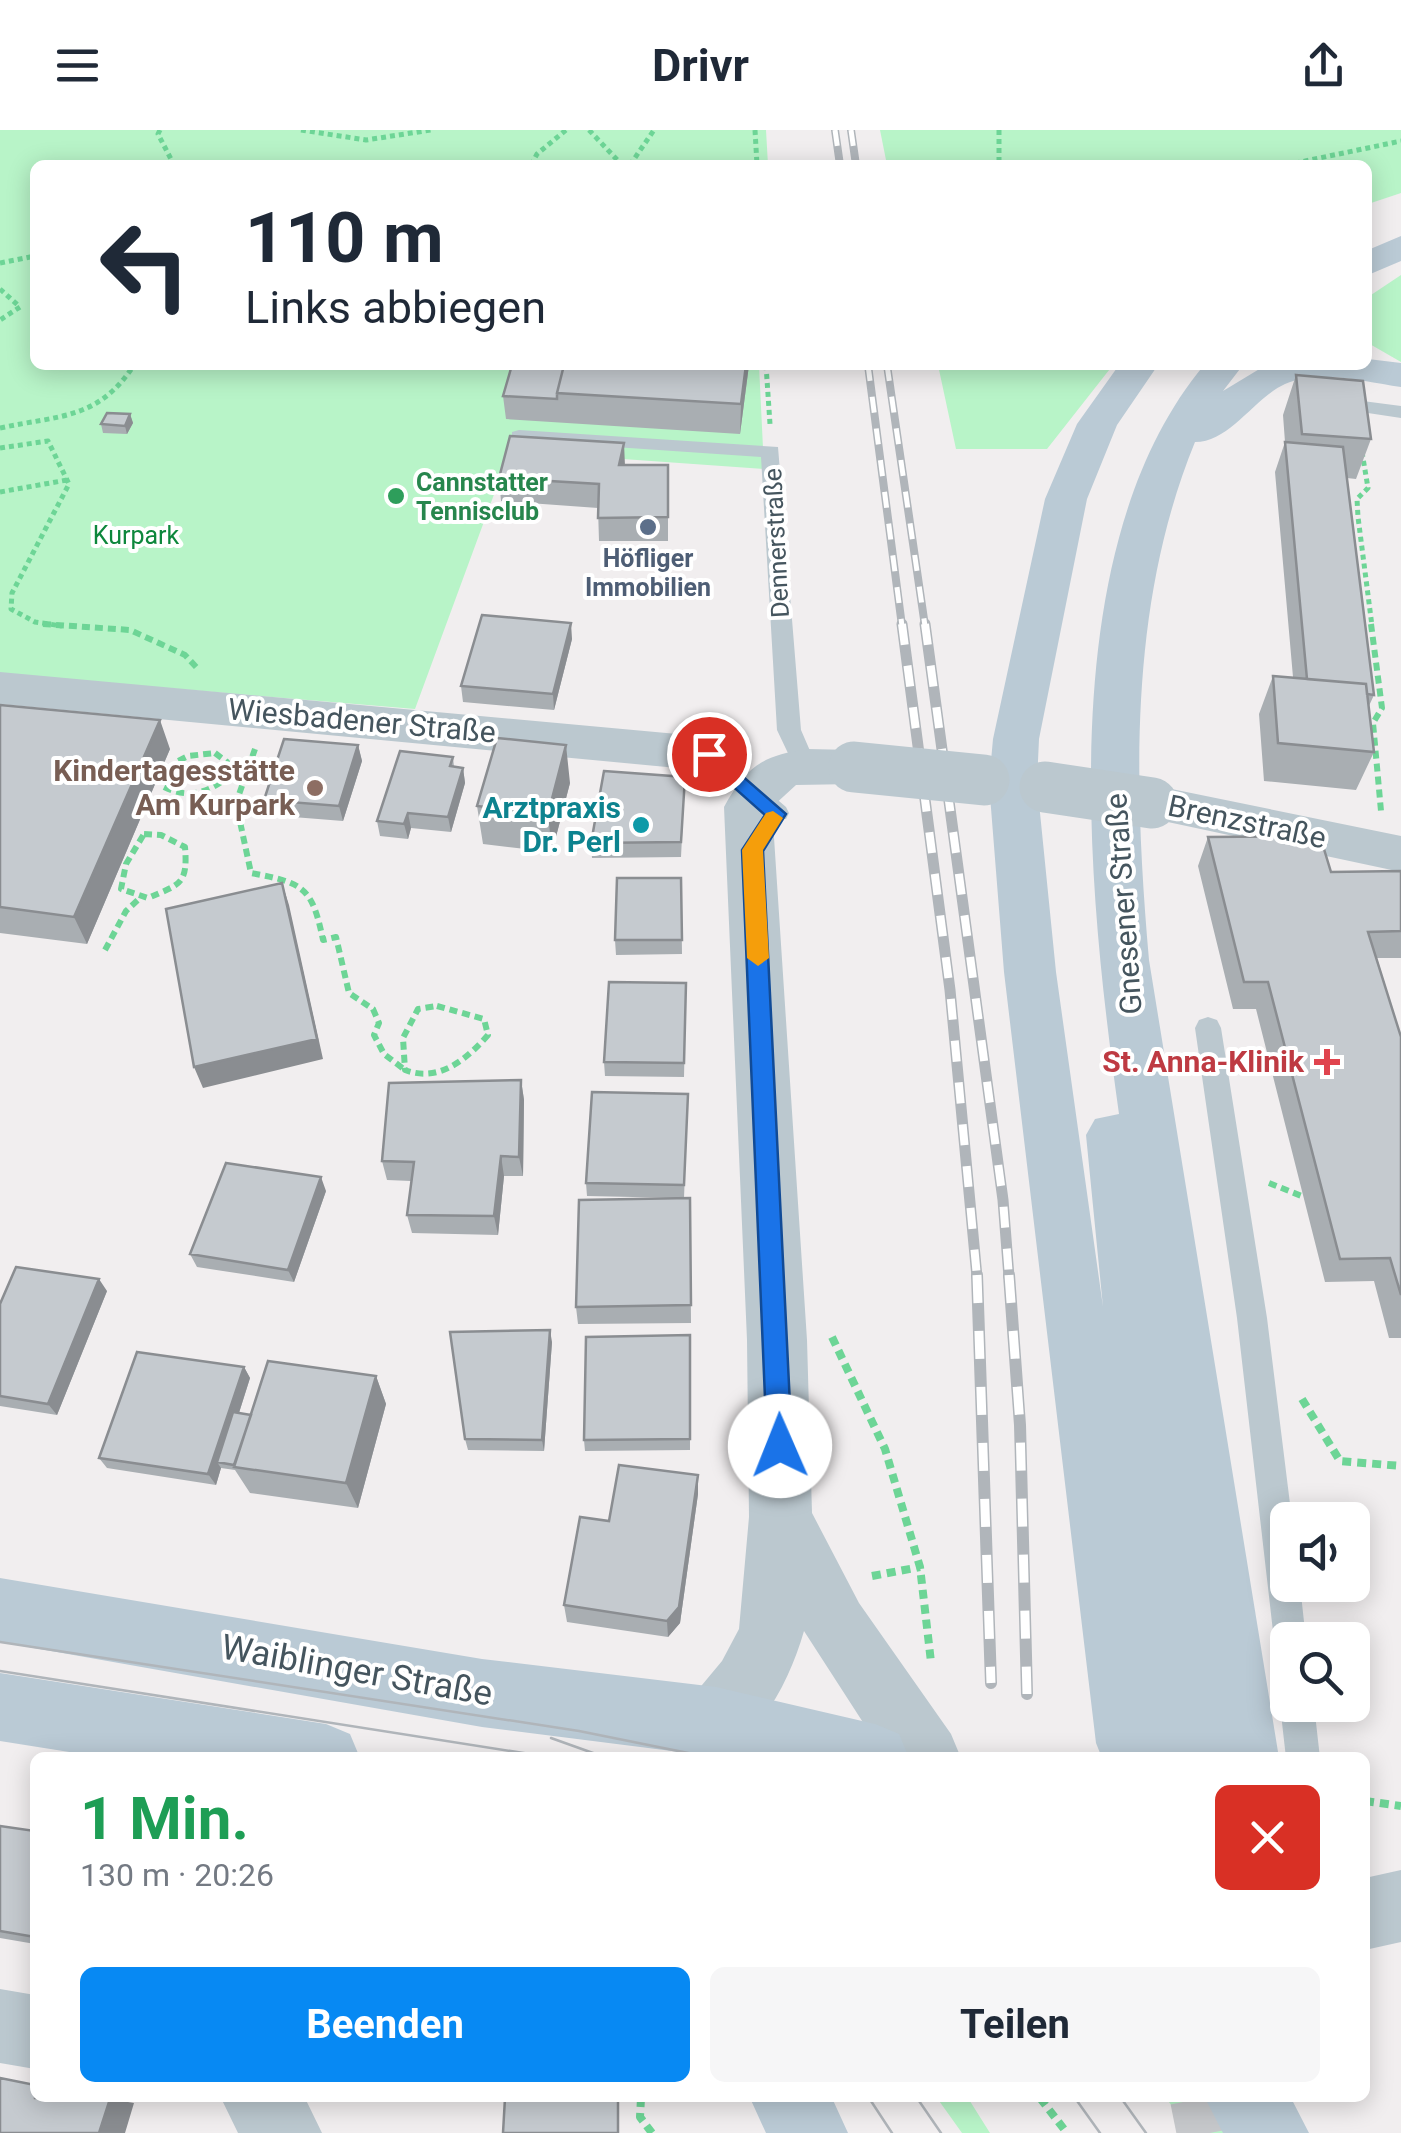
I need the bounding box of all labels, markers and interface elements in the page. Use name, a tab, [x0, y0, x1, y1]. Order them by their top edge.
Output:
icon: menu	[50, 38, 105, 93]
icon: share	[1296, 38, 1351, 93]
text: Drivr	[652, 39, 749, 92]
text: 110 m	[245, 197, 444, 279]
icon: left	[80, 200, 210, 330]
text: Links abbiegen	[245, 281, 546, 334]
street label: Dennerstraße	[758, 467, 795, 619]
place label: Cannstatter Tennisclub	[416, 468, 548, 526]
marker: Cannstatter Tennisclub	[385, 485, 407, 507]
marker: Höfliger Immobilien	[637, 516, 659, 538]
park label: Kurpark	[93, 521, 180, 550]
place label: Höfliger Immobilien	[585, 544, 711, 602]
street label: Wiesbadener Straße	[227, 691, 497, 750]
pin	[667, 712, 752, 797]
icon: arrive	[682, 727, 737, 782]
place label: Kindertagesstätte Am Kurpark	[53, 753, 296, 822]
marker: Kindertagesstätte Am Kurpark	[304, 777, 326, 799]
street label: Brenzstraße	[1165, 788, 1329, 855]
place label: Arztpraxis Dr. Perl	[482, 790, 621, 859]
street label: Gnesener Straße	[1098, 792, 1149, 1016]
marker: Arztpraxis Dr. Perl	[630, 814, 652, 836]
place label: St. Anna-Klinik	[1102, 1044, 1305, 1079]
marker: St. Anna-Klinik	[1314, 1049, 1340, 1075]
position arrow	[728, 1394, 832, 1498]
map controls	[1270, 1502, 1370, 1722]
button: sound	[1270, 1502, 1370, 1602]
button: search	[1270, 1622, 1370, 1722]
street label: Waiblinger Straße	[218, 1626, 496, 1715]
text: 1 Min.	[80, 1783, 249, 1854]
button: close	[1215, 1785, 1320, 1890]
text: 130 m · 20:26	[80, 1856, 274, 1894]
button: Beenden	[80, 1967, 690, 2082]
button: Teilen	[710, 1967, 1320, 2082]

